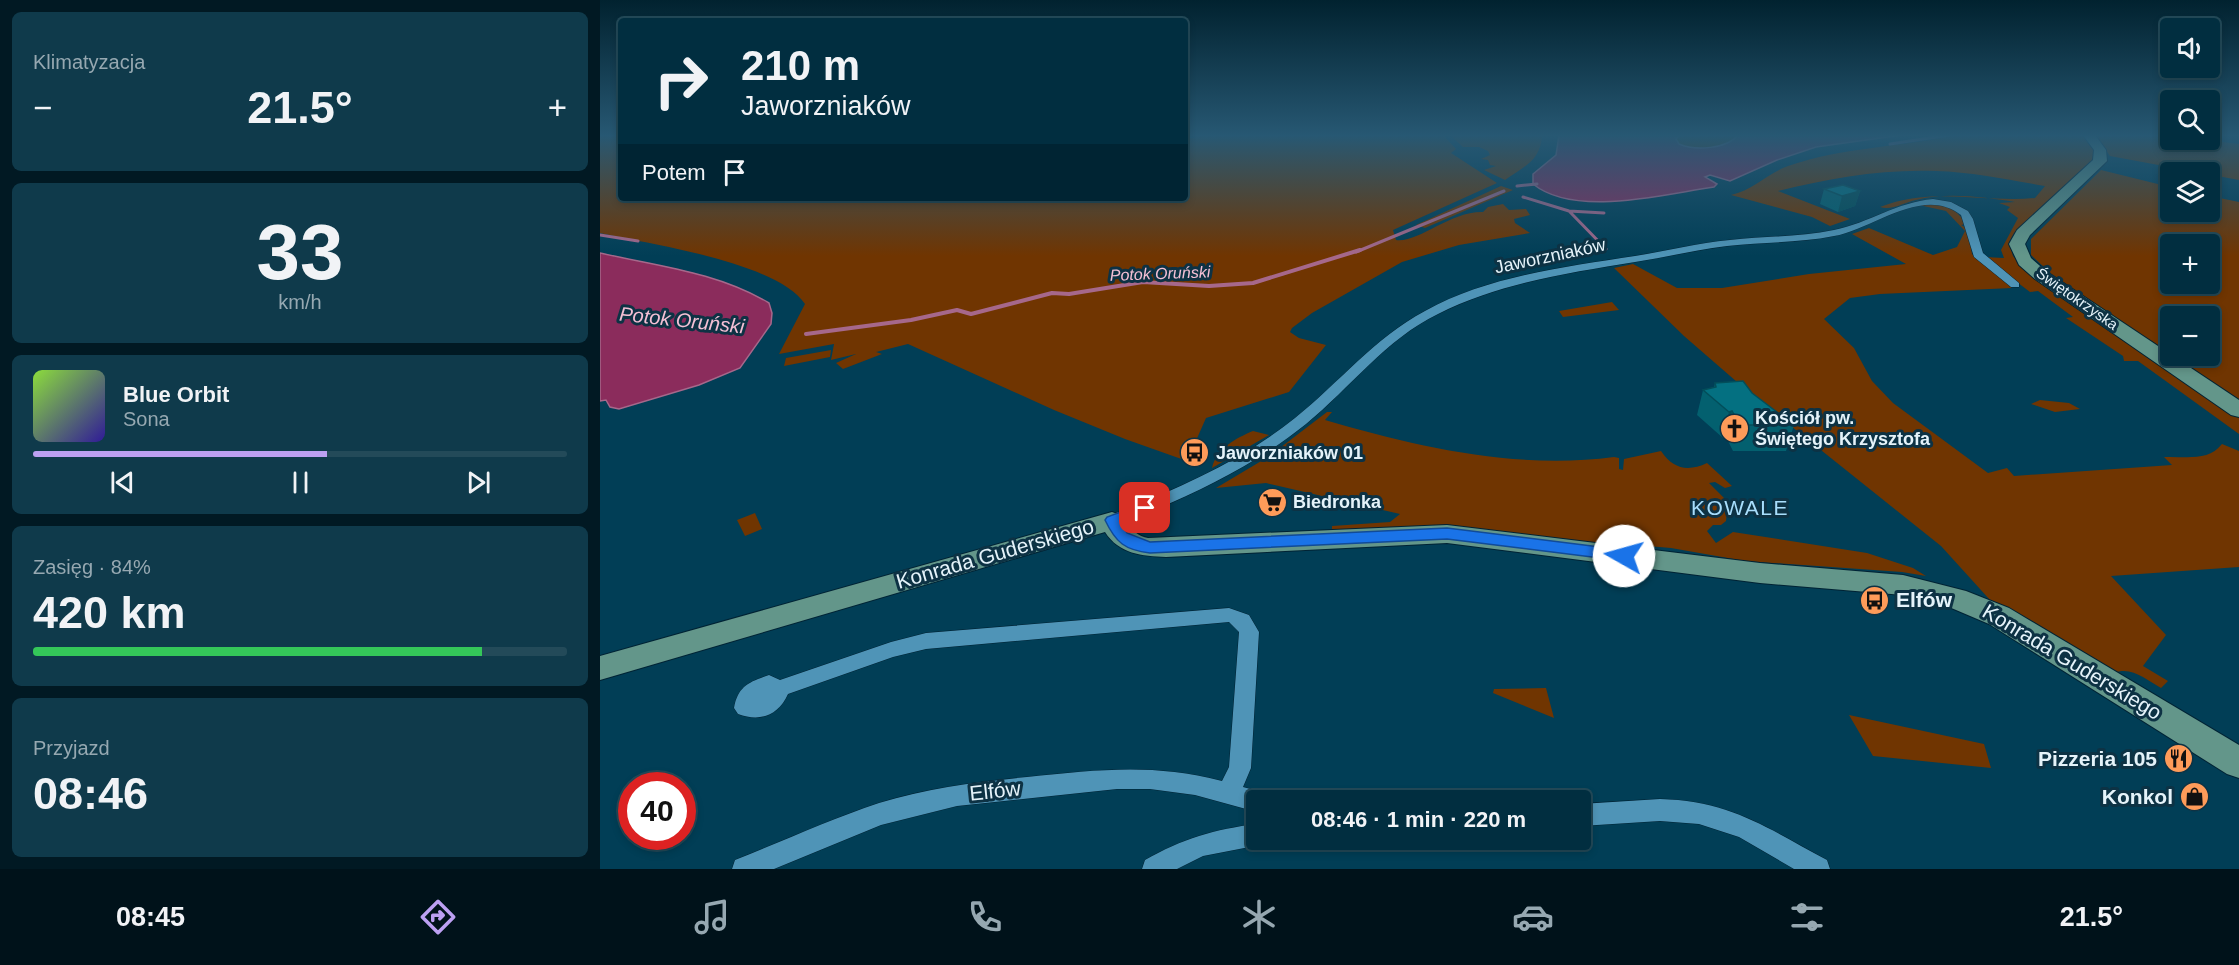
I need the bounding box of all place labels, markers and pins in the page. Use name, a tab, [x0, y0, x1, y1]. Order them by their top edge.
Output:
place label: Kościół pw. Świętego Krzysztofa	[1755, 408, 1931, 449]
church icon: Kościół pw. Świętego Krzysztofa	[1718, 412, 1750, 444]
bus stop icon: Jaworzniaków 01	[1179, 437, 1211, 469]
place label: Jaworzniaków 01	[1216, 443, 1363, 463]
pin	[1119, 482, 1170, 533]
supermarket icon: Biedronka	[1256, 486, 1288, 518]
place label: Biedronka	[1293, 492, 1382, 512]
bus stop icon: Elfów	[1859, 584, 1891, 616]
place label: Elfów	[1896, 588, 1953, 611]
restaurant icon: Pizzeria 105	[2162, 743, 2194, 775]
place label: Pizzeria 105	[2038, 747, 2157, 770]
shop icon: Konkol	[2178, 781, 2210, 813]
place label: Konkol	[2102, 785, 2173, 808]

